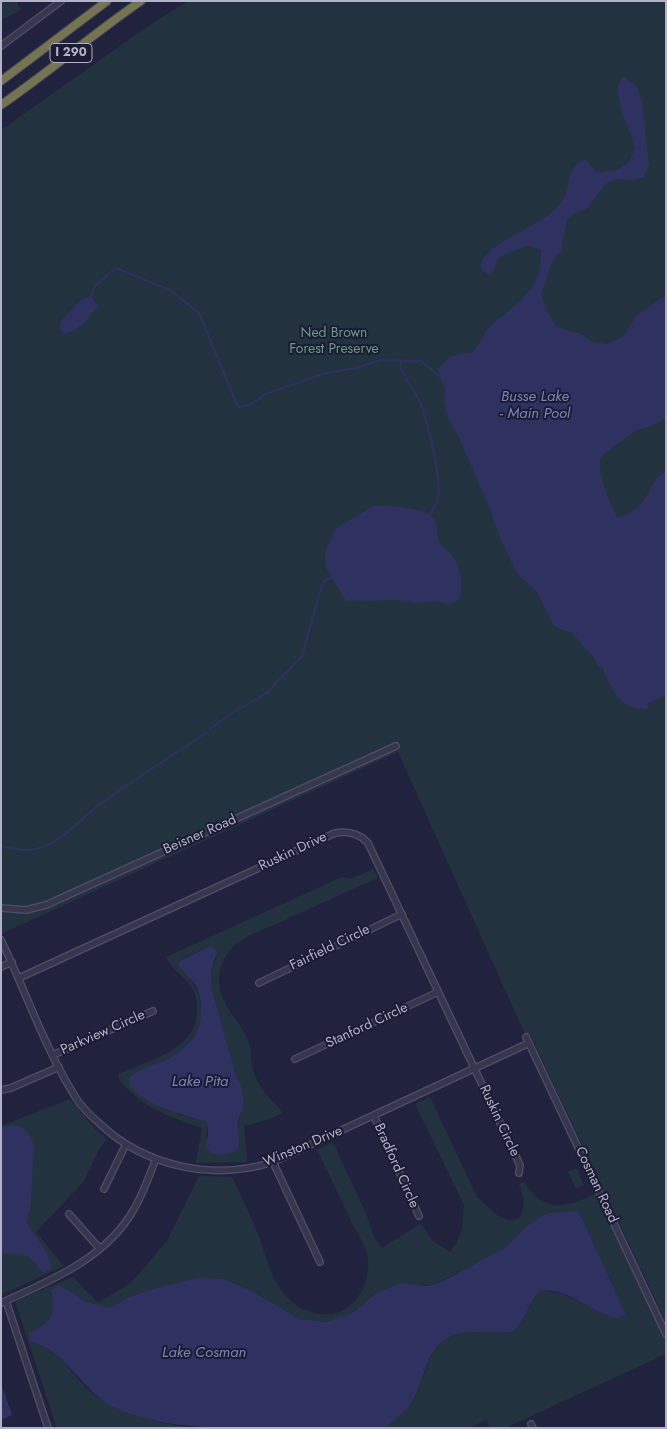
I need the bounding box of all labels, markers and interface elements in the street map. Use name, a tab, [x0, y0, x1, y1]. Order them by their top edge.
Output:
road number: I 290	[50, 44, 92, 62]
park label: Ned Brown Forest Preserve	[289, 326, 379, 358]
water label: Busse Lake - Main Pool	[500, 388, 570, 423]
street label: Beisner Road	[161, 811, 239, 859]
street label: Ruskin Drive	[256, 829, 330, 875]
street label: Fairfield Circle	[287, 921, 373, 975]
street label: Stanford Circle	[323, 1000, 411, 1052]
street label: Parkview Circle	[58, 1007, 148, 1059]
water label: Lake Pita	[172, 1073, 228, 1091]
street label: Ruskin Circle	[475, 1083, 523, 1159]
street label: Bradford Circle	[370, 1121, 422, 1211]
street label: Winston Drive	[261, 1123, 345, 1171]
street label: Cosman Road	[571, 1144, 621, 1226]
water label: Lake Cosman	[162, 1344, 246, 1362]

